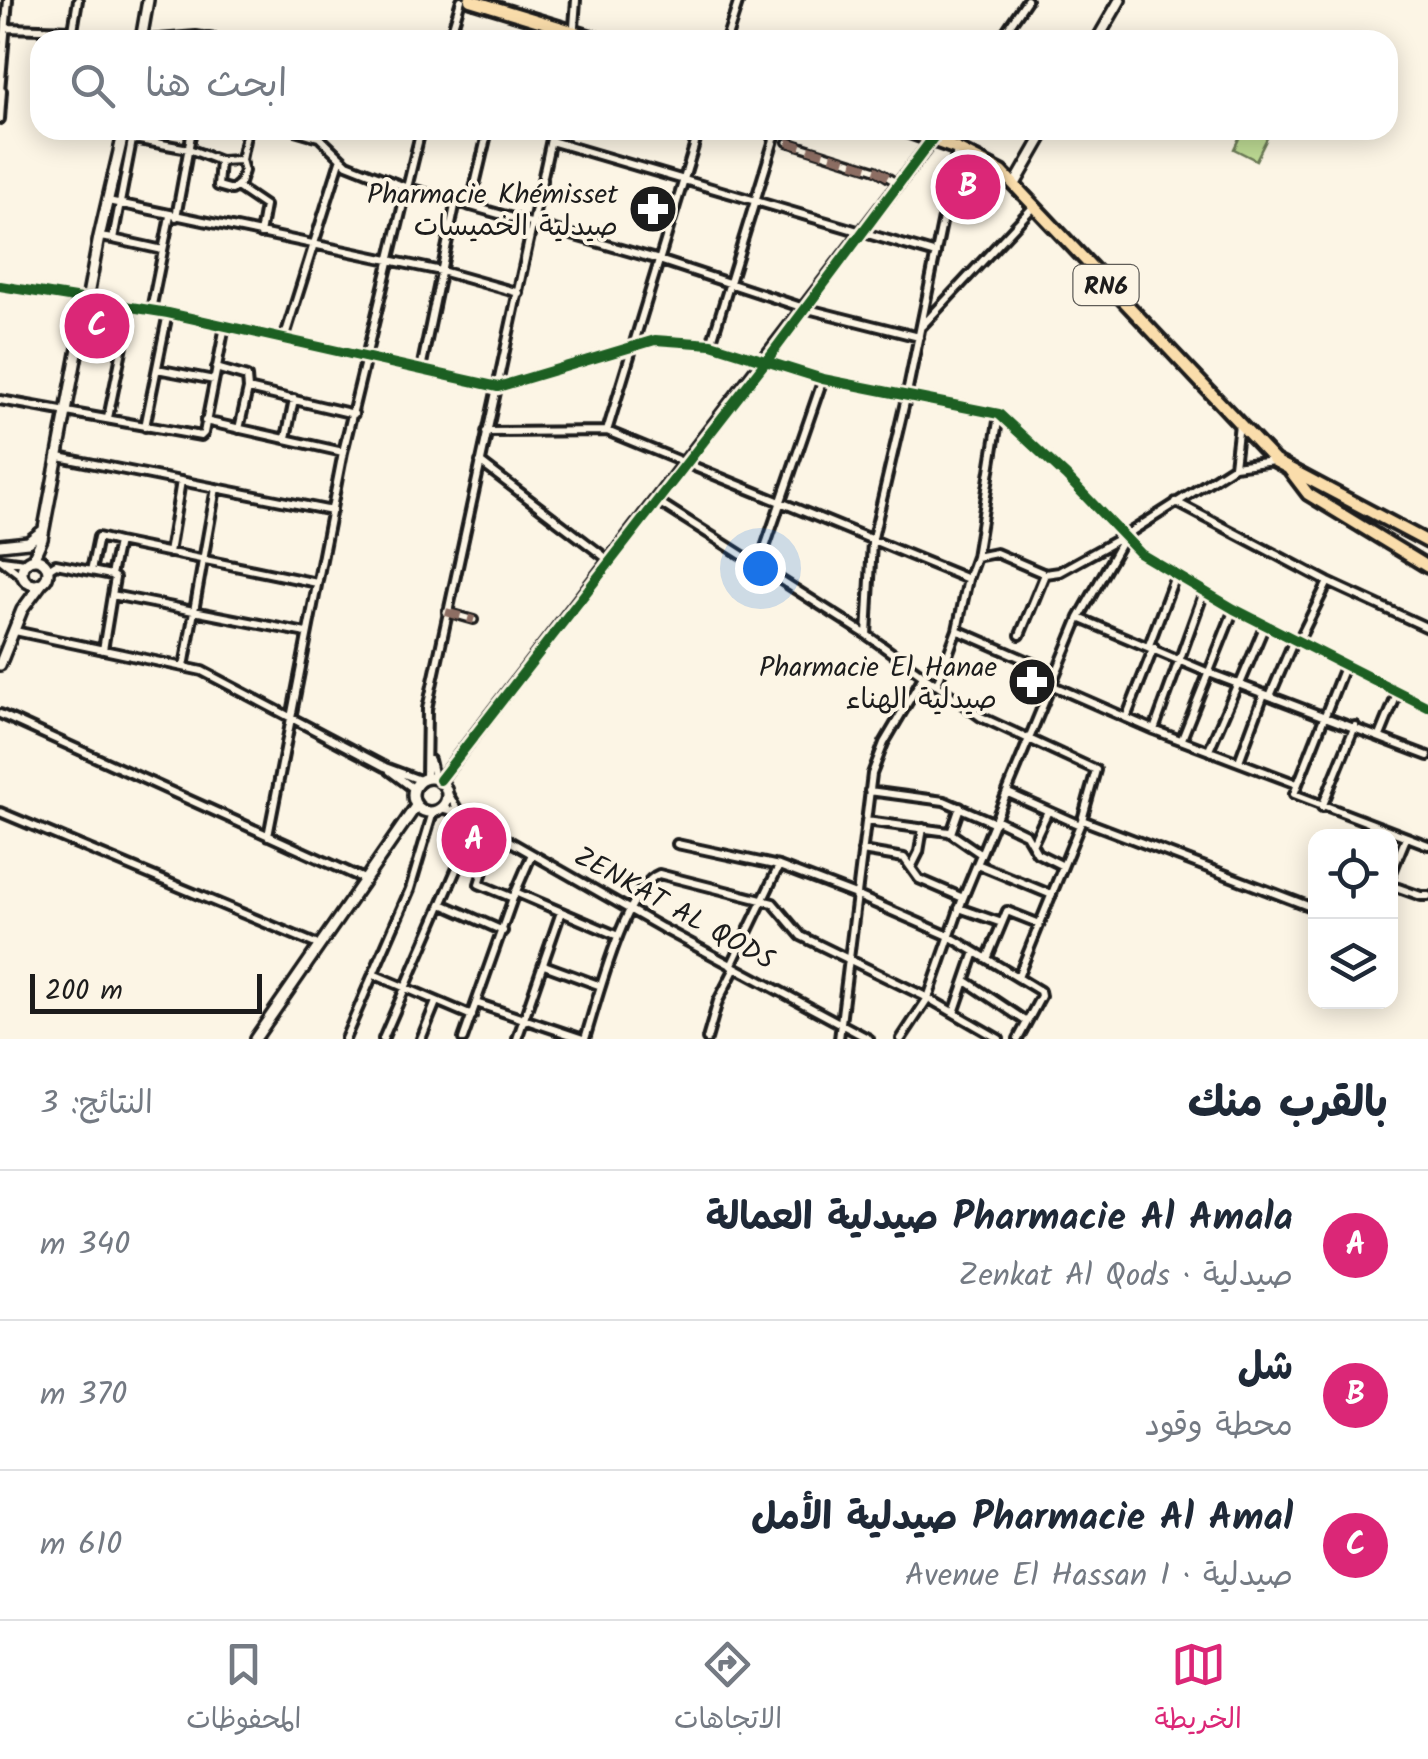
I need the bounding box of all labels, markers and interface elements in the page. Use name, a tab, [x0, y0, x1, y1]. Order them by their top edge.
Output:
search box	[30, 30, 1398, 140]
text: ابحث هنا	[145, 56, 287, 116]
icon: search	[65, 58, 120, 113]
pin: B	[936, 150, 1000, 224]
place label: Pharmacie Khémisset صيدلية الخميسات	[367, 173, 619, 250]
pharmacy icon: Pharmacie Khémisset صيدلية الخميسات	[627, 183, 679, 235]
road number: RN6	[1074, 265, 1138, 305]
pin: C	[64, 288, 130, 364]
your location	[735, 543, 786, 594]
place label: Pharmacie El Hanae صيدلية الهناء	[759, 646, 997, 723]
pharmacy icon: Pharmacie El Hanae صيدلية الهناء	[1006, 656, 1058, 708]
pin: A	[442, 802, 506, 878]
map controls	[1308, 829, 1398, 1009]
button: locate	[1308, 829, 1398, 919]
street label: ZENKAT AL QODS	[565, 835, 783, 983]
button: layers	[1308, 919, 1398, 1009]
scale bar	[30, 969, 262, 1014]
text: 200 m	[45, 969, 123, 1014]
text: بالقرب منك	[1188, 1071, 1388, 1138]
text: النتائج: 3	[40, 1079, 153, 1130]
text: Pharmacie Al Amala صيدلية العمالة	[706, 1189, 1293, 1249]
text: 340 m	[40, 1220, 130, 1271]
text: A	[1345, 1220, 1366, 1271]
text: صيدلية · Zenkat Al Qods	[959, 1251, 1293, 1302]
text: شل	[1238, 1339, 1293, 1399]
text: 370 m	[40, 1370, 127, 1421]
text: B	[1346, 1370, 1365, 1421]
text: محطة وقود	[1145, 1401, 1293, 1452]
text: Pharmacie Al Amal صيدلية الأمل	[751, 1489, 1293, 1549]
text: 610 m	[40, 1520, 122, 1571]
text: C	[1346, 1520, 1365, 1571]
text: صيدلية · Avenue El Hassan I	[905, 1551, 1293, 1602]
tab: المحفوظات	[186, 1637, 302, 1743]
tab: الاتجاهات	[674, 1637, 782, 1743]
tab: الخريطة	[1154, 1637, 1242, 1743]

